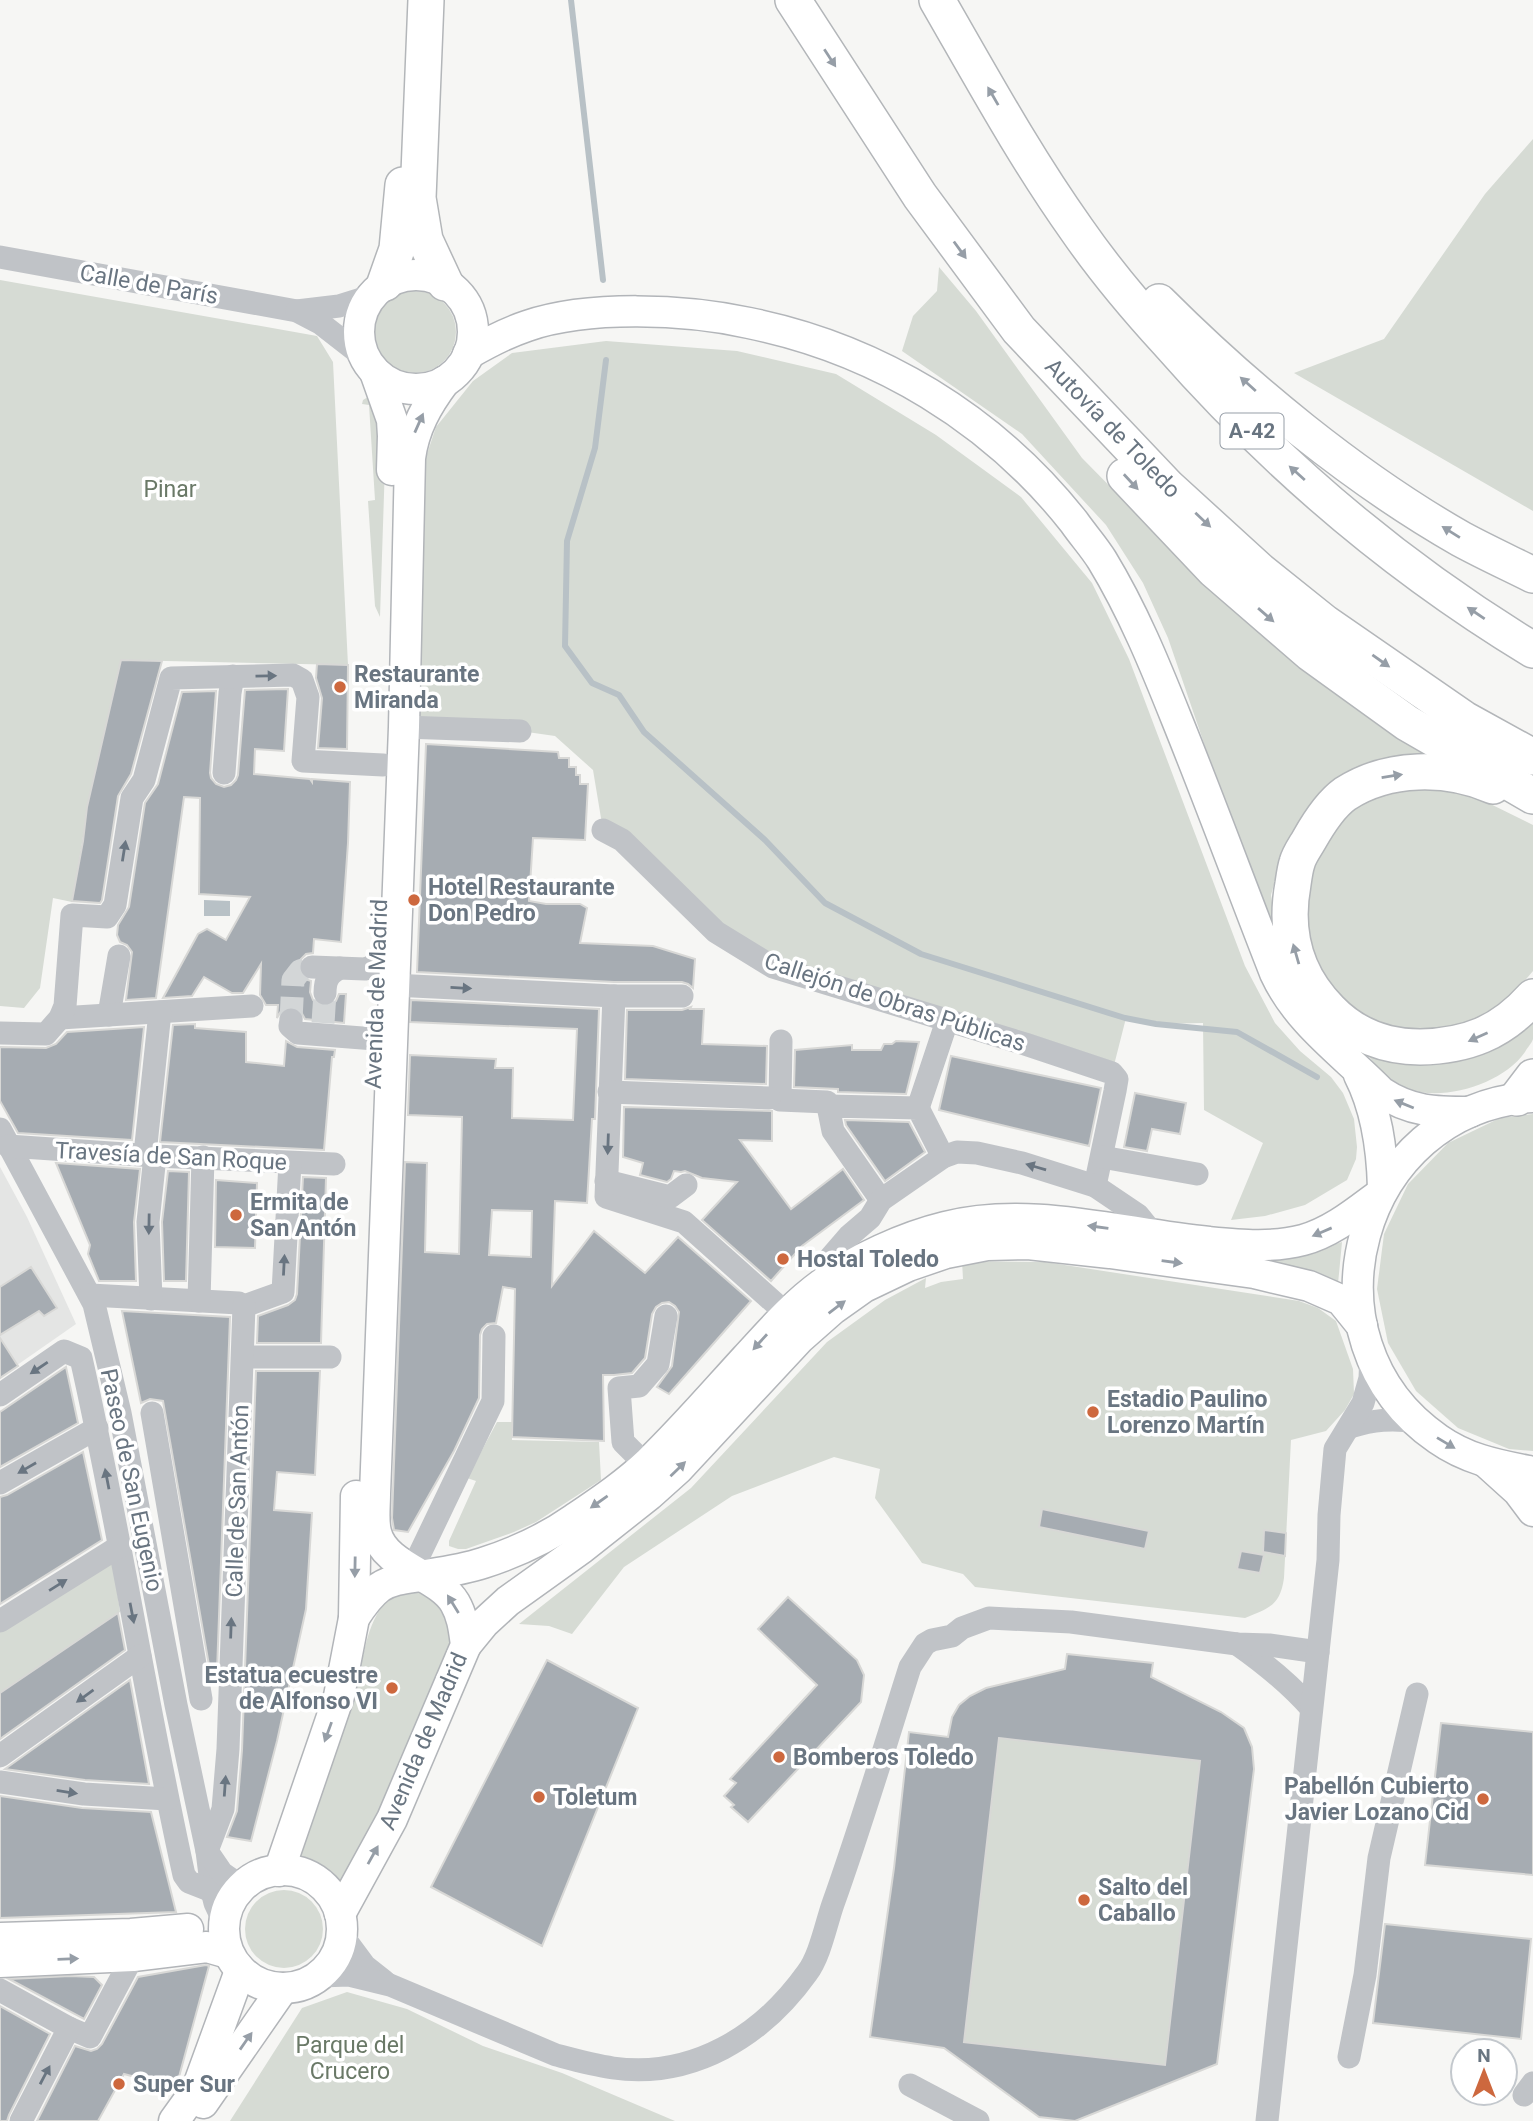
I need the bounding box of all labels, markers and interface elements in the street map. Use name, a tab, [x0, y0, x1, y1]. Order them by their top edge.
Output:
one-way arrow	[823, 48, 836, 67]
one-way arrow	[987, 86, 999, 105]
one-way arrow	[953, 241, 968, 259]
street label: Calle de París	[78, 259, 220, 310]
street label: Autovía de Toledo	[1039, 353, 1186, 504]
one-way arrow	[1240, 376, 1257, 392]
one-way arrow	[413, 413, 425, 433]
road number: A-42	[1220, 414, 1284, 448]
one-way arrow	[1289, 465, 1306, 481]
one-way arrow	[1122, 473, 1138, 490]
park label: Pinar	[143, 476, 197, 503]
one-way arrow	[1194, 511, 1211, 527]
one-way arrow	[1441, 526, 1460, 539]
one-way arrow	[1257, 607, 1274, 622]
one-way arrow	[1466, 607, 1485, 620]
one-way arrow	[1372, 654, 1390, 668]
place label: Restaurante Miranda	[354, 661, 479, 714]
one-way arrow	[255, 670, 277, 682]
marker: Restaurante Miranda	[332, 679, 348, 695]
one-way arrow	[1381, 770, 1403, 781]
one-way arrow	[119, 840, 130, 862]
place label: Hotel Restaurante Don Pedro	[428, 874, 615, 927]
marker: Hotel Restaurante Don Pedro	[406, 892, 422, 908]
street label: Avenida de Madrid	[360, 899, 393, 1089]
one-way arrow	[1290, 943, 1300, 964]
street label: Callejón de Obras Públicas	[761, 948, 1029, 1057]
one-way arrow	[451, 982, 473, 993]
one-way arrow	[1468, 1031, 1488, 1043]
one-way arrow	[1393, 1099, 1414, 1110]
one-way arrow	[602, 1133, 613, 1155]
street label: Travesía de San Roque	[54, 1137, 288, 1176]
one-way arrow	[1025, 1161, 1046, 1171]
place label: Ermita de San Antón	[250, 1189, 356, 1242]
marker: Ermita de San Antón	[228, 1207, 244, 1223]
one-way arrow	[143, 1213, 155, 1235]
one-way arrow	[1087, 1221, 1109, 1232]
one-way arrow	[1312, 1226, 1332, 1238]
place label: Hostal Toledo	[797, 1246, 939, 1273]
marker: Hostal Toledo	[775, 1251, 791, 1267]
one-way arrow	[279, 1254, 290, 1276]
one-way arrow	[1161, 1256, 1183, 1267]
one-way arrow	[828, 1300, 846, 1314]
one-way arrow	[753, 1333, 769, 1350]
one-way arrow	[30, 1361, 49, 1374]
street label: Paseo de San Eugenio	[95, 1366, 168, 1594]
place label: Estadio Paulino Lorenzo Martín	[1107, 1386, 1268, 1439]
street label: Calle de San Antón	[221, 1404, 254, 1598]
marker: Estadio Paulino Lorenzo Martín	[1085, 1404, 1101, 1420]
one-way arrow	[1436, 1437, 1455, 1449]
one-way arrow	[17, 1461, 37, 1473]
one-way arrow	[669, 1461, 686, 1477]
one-way arrow	[101, 1468, 112, 1490]
one-way arrow	[590, 1494, 608, 1508]
one-way arrow	[349, 1556, 361, 1578]
one-way arrow	[48, 1579, 67, 1592]
one-way arrow	[447, 1594, 460, 1614]
one-way arrow	[127, 1602, 138, 1624]
one-way arrow	[226, 1617, 237, 1639]
street label: Avenida de Madrid	[374, 1649, 473, 1834]
place label: Estatua ecuestre de Alfonso VI	[205, 1662, 378, 1715]
marker: Estatua ecuestre de Alfonso VI	[384, 1680, 400, 1696]
one-way arrow	[76, 1689, 94, 1703]
one-way arrow	[322, 1722, 333, 1743]
place label: Bomberos Toledo	[793, 1744, 974, 1771]
marker: Bomberos Toledo	[771, 1749, 787, 1765]
place label: Pabellón Cubierto Javier Lozano Cid	[1284, 1773, 1469, 1826]
one-way arrow	[220, 1775, 231, 1797]
place label: Toletum	[553, 1784, 637, 1811]
one-way arrow	[57, 1787, 79, 1798]
marker: Toletum	[531, 1789, 547, 1805]
marker: Pabellón Cubierto Javier Lozano Cid	[1475, 1791, 1491, 1807]
one-way arrow	[367, 1845, 379, 1864]
place label: Salto del Caballo	[1098, 1874, 1188, 1927]
marker: Salto del Caballo	[1076, 1892, 1092, 1908]
one-way arrow	[57, 1954, 79, 1965]
one-way arrow	[239, 2032, 253, 2050]
park label: Parque del Crucero	[296, 2032, 404, 2085]
north arrow	[1449, 2037, 1519, 2107]
text: N	[1477, 2044, 1491, 2067]
one-way arrow	[40, 2065, 51, 2085]
place label: Super Sur	[133, 2071, 236, 2098]
marker: Super Sur	[111, 2076, 127, 2092]

